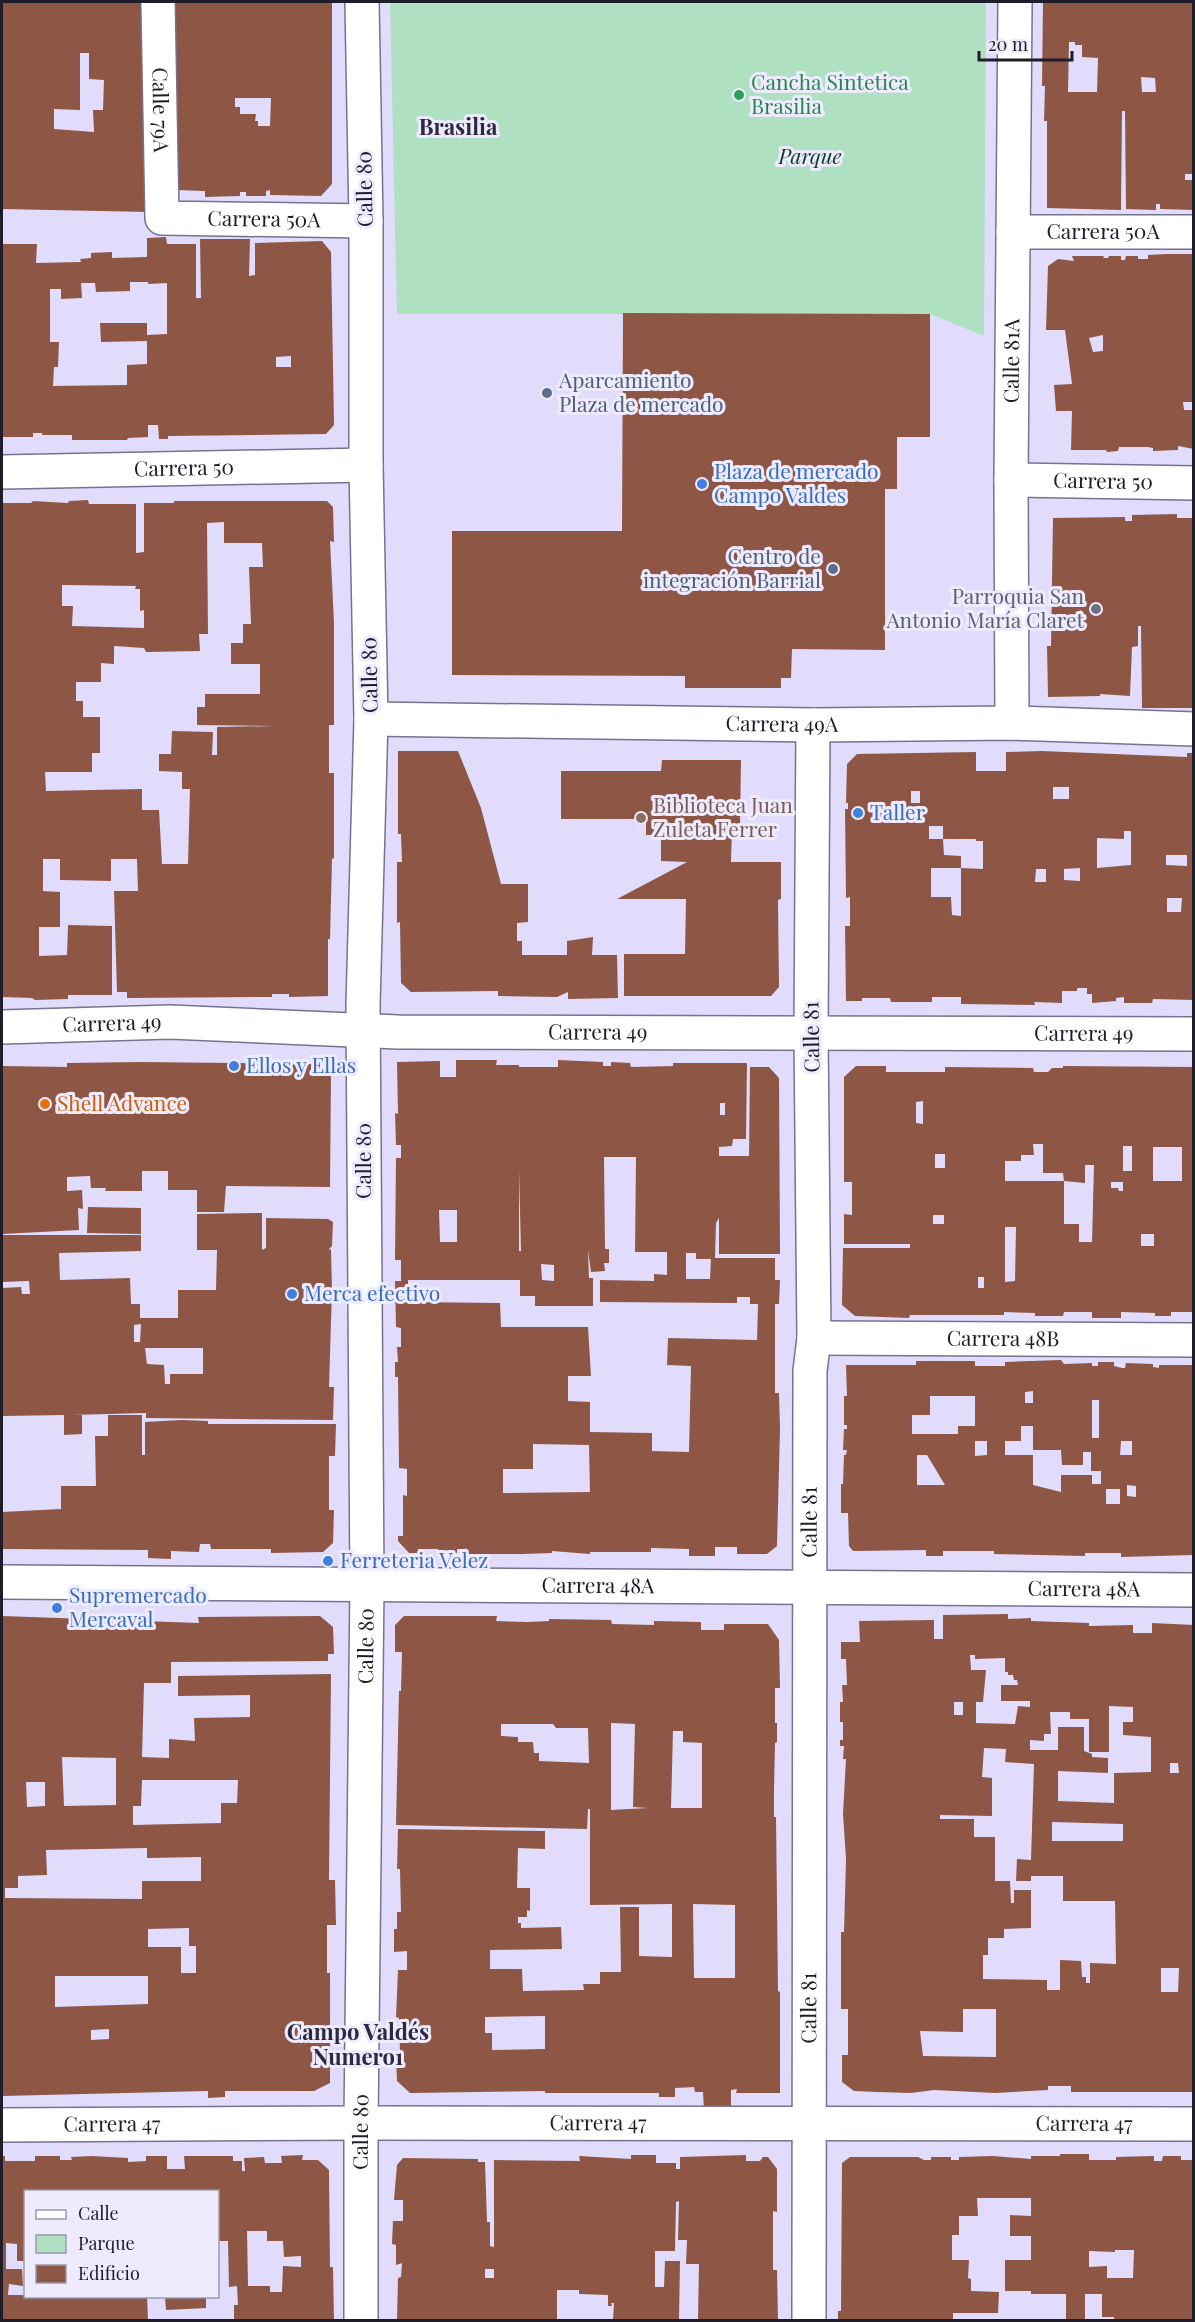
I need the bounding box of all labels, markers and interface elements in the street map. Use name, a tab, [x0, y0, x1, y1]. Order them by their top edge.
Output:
scale bar	[979, 24, 1072, 62]
text: 20 m	[988, 32, 1028, 56]
street label: Calle 79A	[147, 67, 177, 154]
place label: Cancha Sintetica Brasilia	[751, 67, 909, 119]
marker: Cancha Sintetica Brasilia	[732, 88, 746, 102]
district label: Brasilia	[419, 111, 498, 141]
park label: Parque	[777, 141, 842, 169]
street label: Calle 80	[348, 151, 378, 227]
street label: Carrera 50A	[207, 203, 322, 232]
street label: Carrera 50A	[1046, 216, 1160, 244]
street label: Calle 81A	[996, 318, 1024, 403]
place label: Aparcamiento Plaza de mercado	[558, 365, 724, 417]
marker: Aparcamiento Plaza de mercado	[540, 386, 554, 400]
street label: Carrera 50	[134, 452, 234, 481]
place label: Plaza de mercado Campo Valdes	[714, 456, 879, 508]
street label: Carrera 50	[1053, 465, 1153, 494]
marker: Plaza de mercado Campo Valdes	[695, 477, 709, 491]
place label: Centro de integración Barrial	[643, 541, 821, 593]
marker: Centro de integración Barrial	[826, 562, 840, 576]
place label: Parroquia San Antonio María Claret	[885, 581, 1085, 633]
marker: Parroquia San Antonio María Claret	[1089, 602, 1103, 616]
street label: Calle 80	[353, 637, 383, 713]
street label: Carrera 49A	[726, 708, 839, 737]
place label: Biblioteca Juan Zuleta Ferrer	[653, 790, 793, 842]
place label: Taller	[870, 797, 926, 825]
marker: Taller	[851, 806, 865, 820]
marker: Biblioteca Juan Zuleta Ferrer	[634, 811, 648, 825]
street label: Calle 81	[795, 1001, 825, 1073]
street label: Carrera 49	[62, 1006, 162, 1037]
street label: Carrera 49	[548, 1016, 647, 1045]
street label: Carrera 49	[1034, 1018, 1133, 1046]
place label: Ellos y Ellas	[246, 1050, 356, 1078]
marker: Ellos y Ellas	[227, 1059, 241, 1073]
place label: Shell Advance	[57, 1088, 187, 1116]
marker: Shell Advance	[38, 1097, 52, 1111]
street label: Calle 80	[348, 1123, 376, 1199]
place label: Merca efectivo	[304, 1278, 440, 1306]
marker: Merca efectivo	[285, 1287, 299, 1301]
street label: Carrera 48B	[947, 1323, 1059, 1351]
street label: Calle 81	[794, 1486, 822, 1558]
place label: Ferreteria Velez	[340, 1545, 488, 1573]
marker: Ferreteria Velez	[321, 1554, 335, 1568]
street label: Carrera 48A	[542, 1570, 655, 1598]
street label: Carrera 48A	[1028, 1573, 1141, 1602]
place label: Supremercado Mercaval	[69, 1580, 207, 1632]
marker: Supremercado Mercaval	[50, 1601, 64, 1615]
street label: Calle 80	[350, 1608, 379, 1684]
street label: Calle 81	[793, 1972, 821, 2044]
district label: Campo Valdés Numero1	[287, 2016, 429, 2071]
street label: Calle 80	[345, 2094, 373, 2170]
street label: Carrera 47	[550, 2107, 647, 2135]
street label: Carrera 47	[63, 2108, 161, 2137]
street label: Carrera 47	[1036, 2108, 1133, 2136]
legend	[24, 2190, 219, 2298]
text: Calle	[78, 2201, 119, 2225]
text: Parque	[78, 2231, 135, 2255]
text: Edificio	[78, 2261, 140, 2285]

